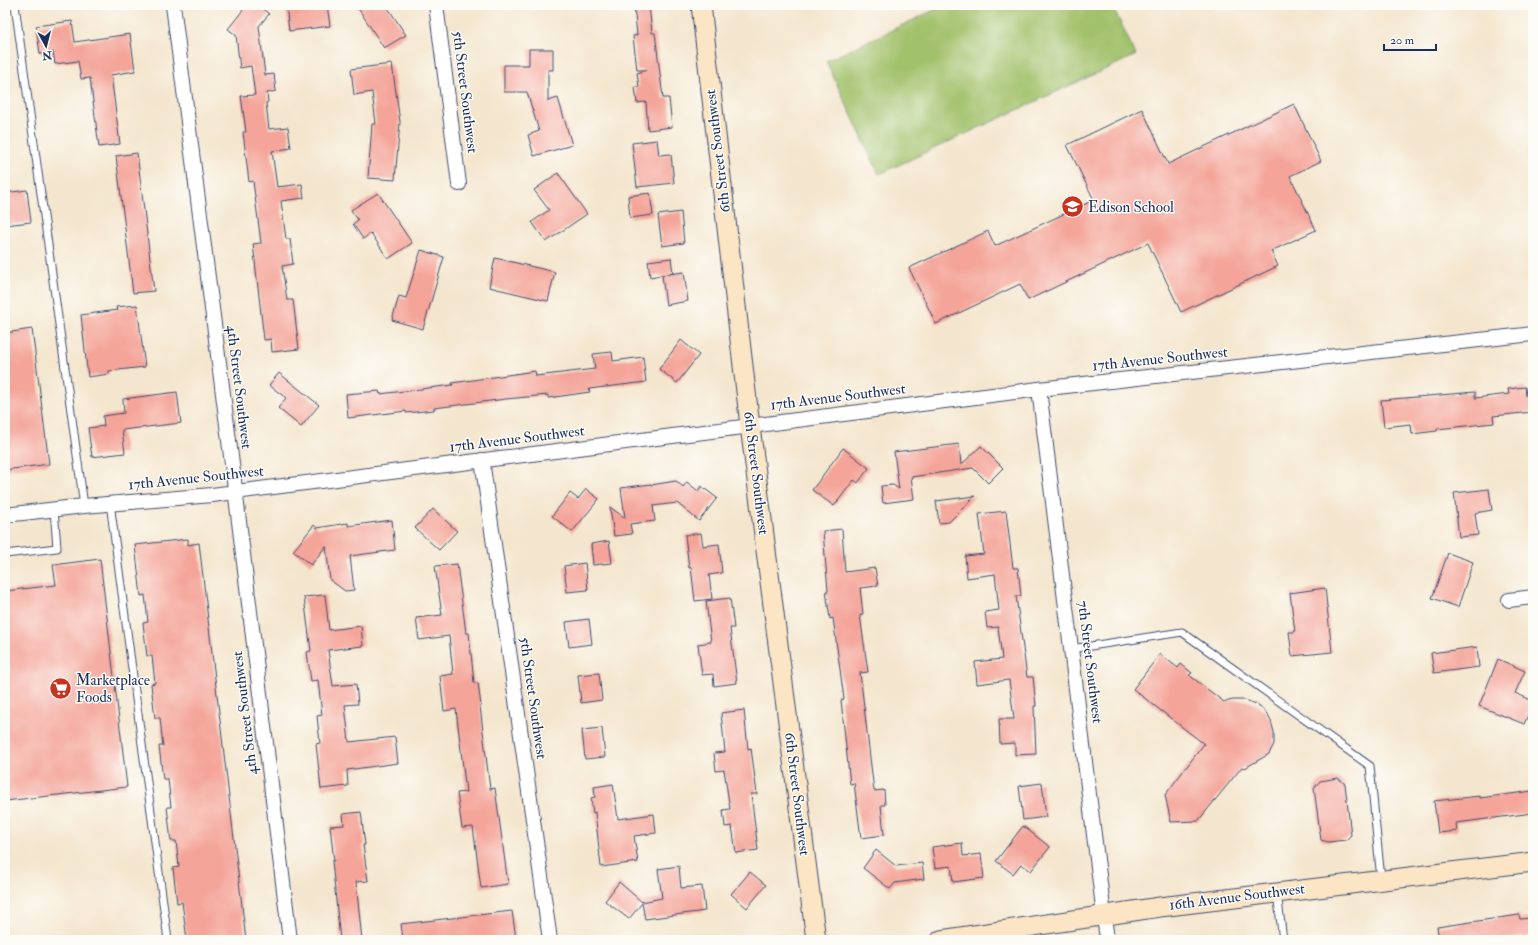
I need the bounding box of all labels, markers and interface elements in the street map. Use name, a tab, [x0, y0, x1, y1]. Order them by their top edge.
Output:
north arrow	[26, 26, 66, 66]
scale bar	[1384, 26, 1436, 52]
street label: 5th Street Southwest	[448, 30, 482, 154]
text: 20 m	[1390, 33, 1415, 48]
text: N	[40, 48, 54, 63]
street label: 6th Street Southwest	[701, 88, 735, 214]
school or university icon: Edison School	[1059, 194, 1085, 220]
place label: Edison School	[1088, 198, 1174, 217]
street label: 4th Street Southwest	[222, 324, 256, 450]
street label: 17th Avenue Southwest	[1091, 342, 1229, 376]
street label: 17th Avenue Southwest	[769, 379, 907, 415]
street label: 6th Street Southwest	[739, 410, 773, 536]
street label: 17th Avenue Southwest	[448, 421, 586, 457]
street label: 17th Avenue Southwest	[127, 461, 265, 495]
street label: 7th Street Southwest	[1073, 600, 1107, 724]
street label: 5th Street Southwest	[515, 636, 551, 760]
street label: 4th Street Southwest	[228, 650, 262, 776]
place label: Marketplace Foods	[76, 671, 150, 707]
supermarket icon: Marketplace Foods	[47, 676, 73, 702]
street label: 6th Street Southwest	[780, 731, 814, 857]
street label: 16th Avenue Southwest	[1168, 879, 1306, 915]

